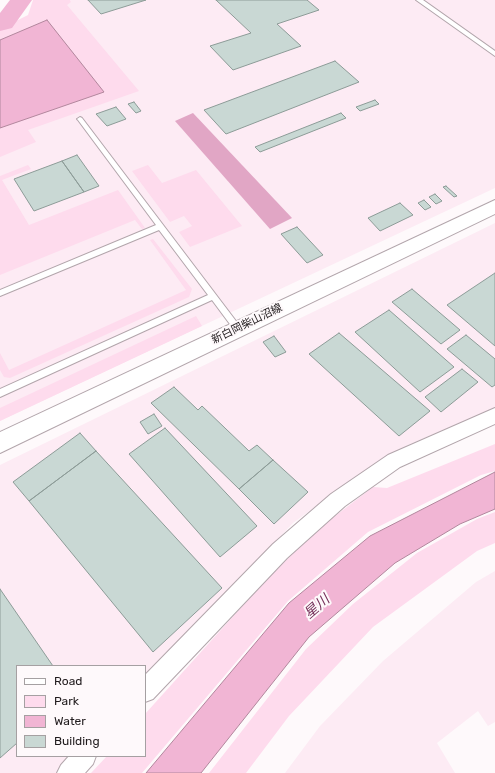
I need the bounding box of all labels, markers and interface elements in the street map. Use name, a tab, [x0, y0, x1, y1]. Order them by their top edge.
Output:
street label: 新白岡柴山沼線	[210, 301, 284, 347]
water label: 星川	[301, 591, 333, 623]
legend	[16, 665, 146, 757]
text: Road	[54, 674, 82, 688]
text: Park	[54, 694, 79, 708]
text: Water	[54, 714, 86, 728]
text: Building	[54, 734, 100, 748]

